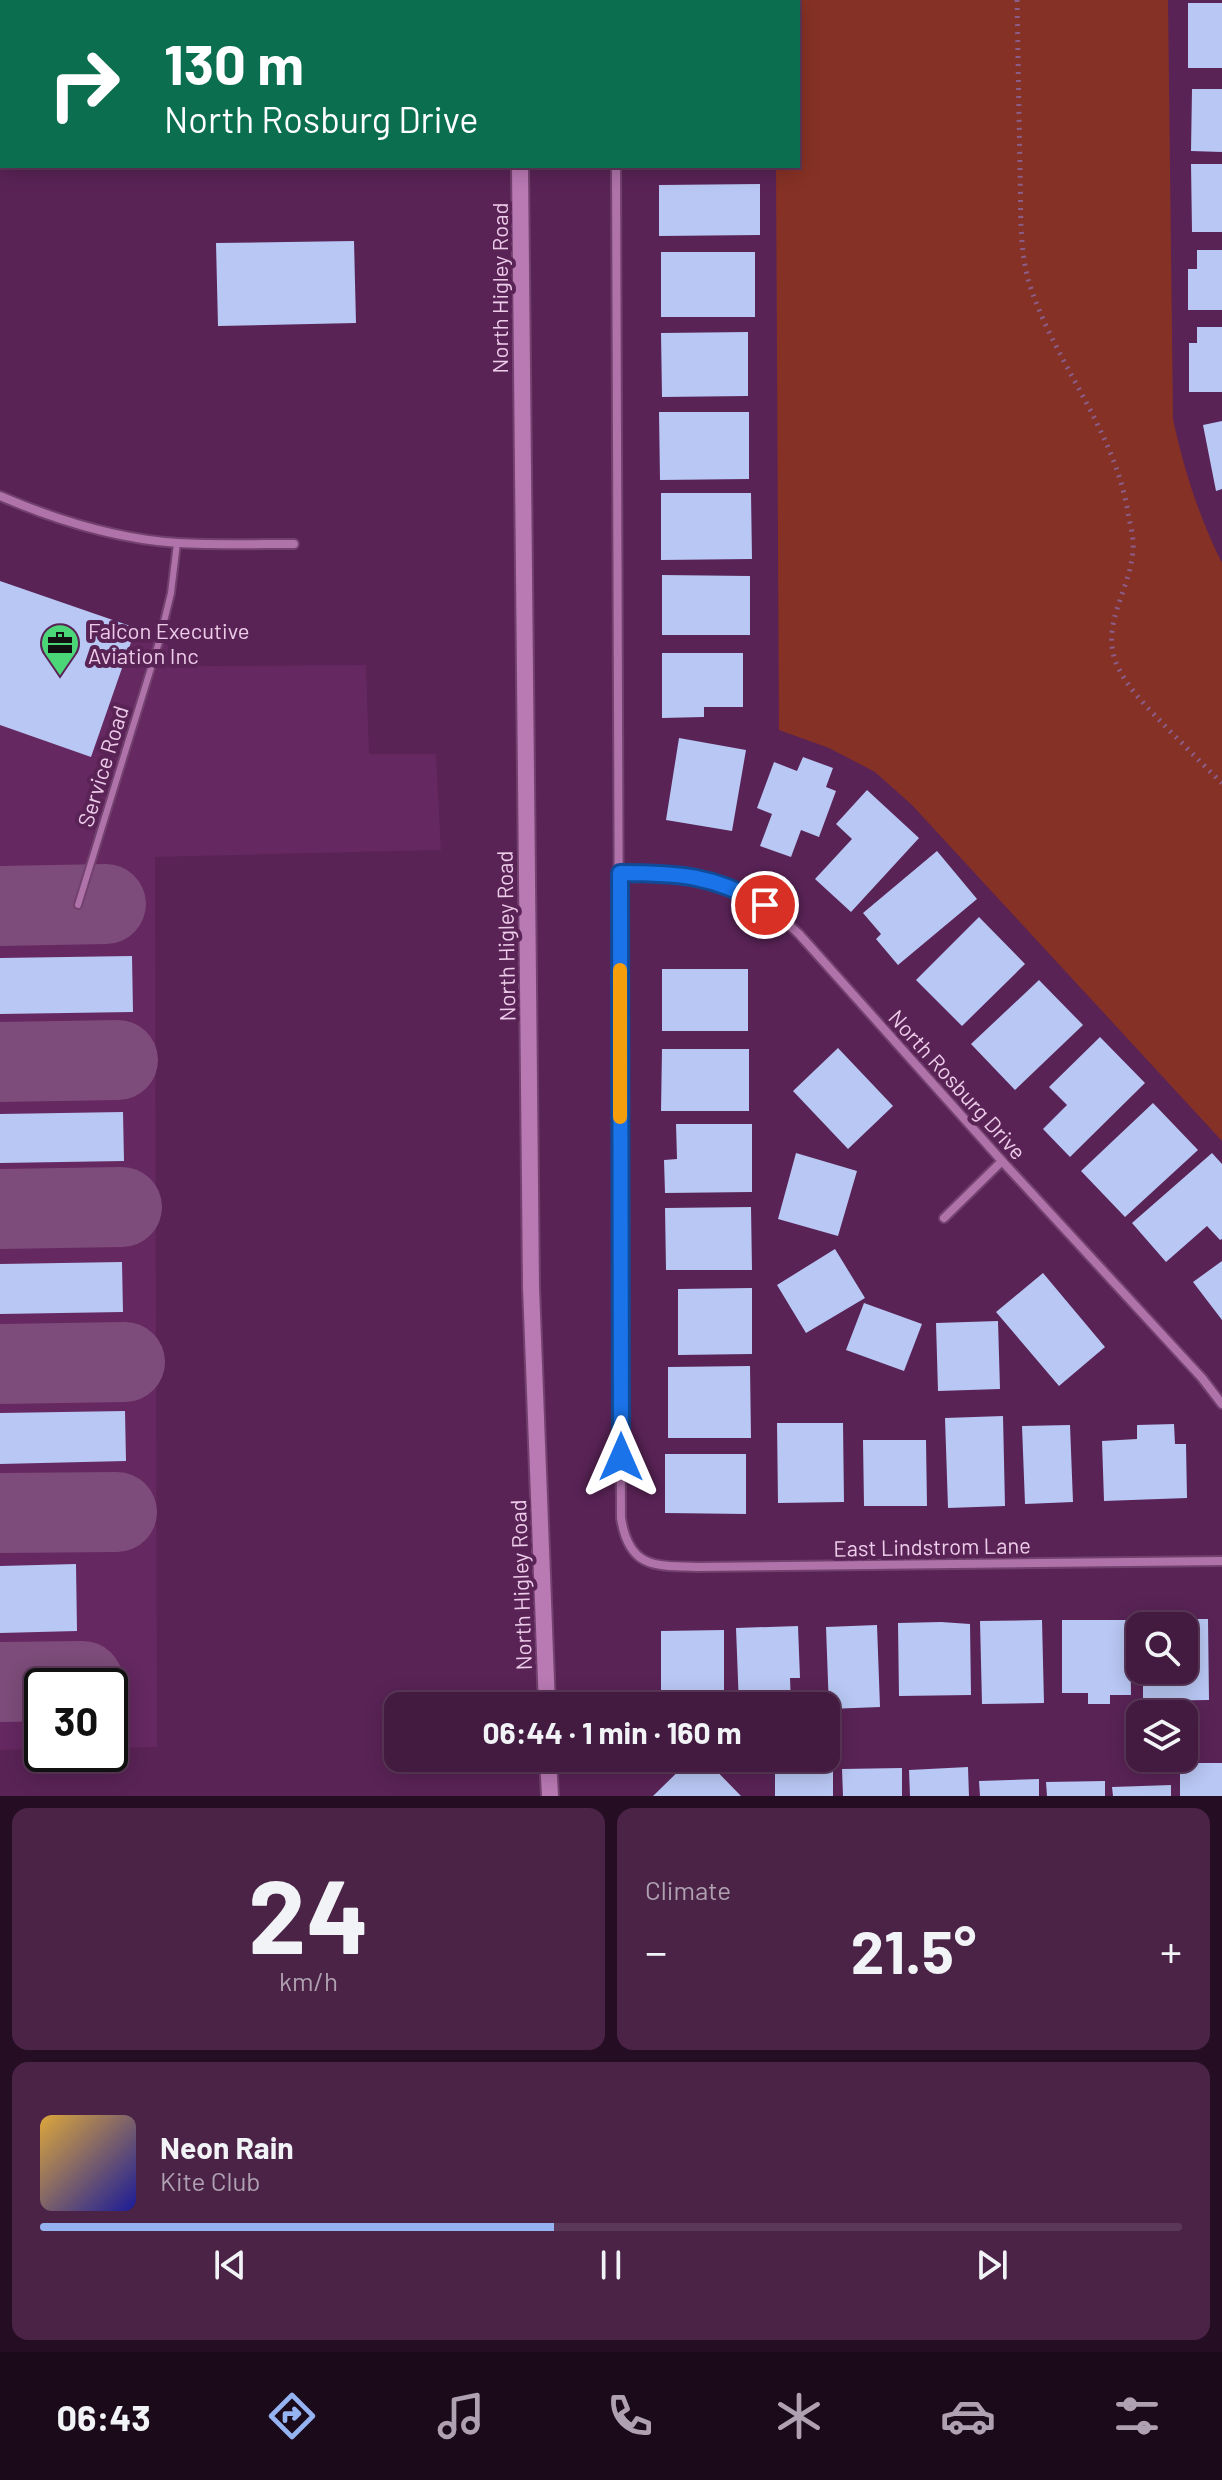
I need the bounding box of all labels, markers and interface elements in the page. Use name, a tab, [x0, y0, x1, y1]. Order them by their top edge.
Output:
text: 130 m	[164, 29, 304, 96]
icon: right	[32, 32, 136, 136]
text: North Rosburg Drive	[164, 97, 478, 140]
street label: North Higley Road	[486, 203, 512, 373]
place label: Falcon Executive Aviation Inc	[88, 617, 249, 668]
office icon: Falcon Executive Aviation Inc	[39, 622, 81, 677]
street label: Service Road	[71, 702, 133, 830]
street label: North Higley Road	[491, 850, 519, 1022]
pin	[731, 871, 799, 939]
icon: arrive	[743, 883, 787, 927]
street label: North Rosburg Drive	[884, 1004, 1032, 1164]
position arrow	[579, 1415, 663, 1499]
street label: North Higley Road	[504, 1499, 536, 1671]
street label: East Lindstrom Lane	[833, 1531, 1031, 1561]
map controls	[1126, 1612, 1198, 1772]
button: search	[1126, 1612, 1198, 1684]
speed limit sign: 30	[24, 1668, 128, 1772]
button: layers	[1126, 1700, 1198, 1772]
text: 06:44 · 1 min · 160 m	[482, 1714, 742, 1750]
text: 24	[248, 1850, 369, 1975]
text: Climate	[645, 1874, 731, 1905]
text: 21.5°	[851, 1914, 976, 1986]
text: −	[645, 1924, 667, 1977]
text: +	[1160, 1924, 1182, 1977]
text: km/h	[279, 1965, 338, 1996]
text: Neon Rain	[160, 2129, 294, 2165]
text: Kite Club	[160, 2165, 261, 2196]
icon: previous	[208, 2243, 252, 2287]
icon: pause	[589, 2243, 633, 2287]
icon: next	[970, 2243, 1014, 2287]
icon: directions	[264, 2388, 320, 2444]
icon: music	[433, 2388, 489, 2444]
icon: phone	[602, 2388, 658, 2444]
icon: climate	[771, 2388, 827, 2444]
icon: car	[940, 2388, 996, 2444]
icon: filters	[1109, 2388, 1165, 2444]
text: 06:43	[57, 2395, 151, 2438]

